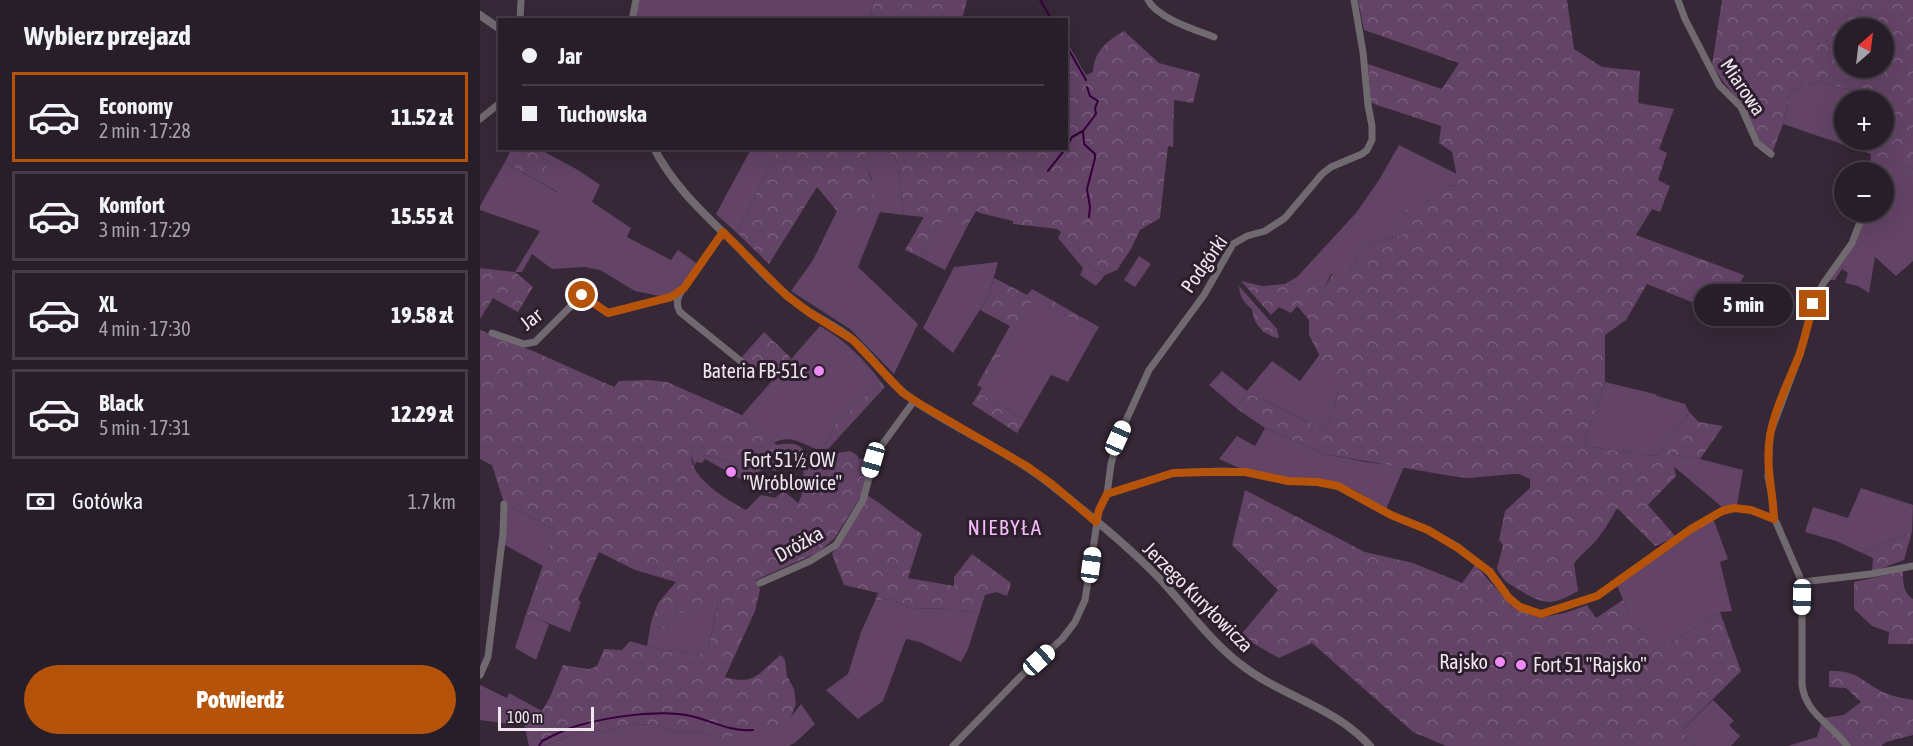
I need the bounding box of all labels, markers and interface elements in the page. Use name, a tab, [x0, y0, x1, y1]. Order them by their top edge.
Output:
north arrow	[1834, 18, 1894, 78]
map controls	[1834, 18, 1894, 222]
text: Wybierz przejazd	[24, 20, 191, 51]
text: Jar	[558, 43, 582, 69]
street label: Miarowa	[1716, 54, 1771, 119]
icon: car	[27, 90, 81, 144]
button: +	[1834, 90, 1894, 150]
text: Economy	[99, 93, 173, 119]
text: Tuchowska	[558, 101, 647, 127]
text: 11.52 zł	[391, 104, 453, 130]
text: 2 min · 17:28	[99, 119, 191, 142]
button: −	[1834, 162, 1894, 222]
icon: car	[27, 189, 81, 243]
text: Komfort	[99, 192, 165, 218]
text: 15.55 zł	[391, 203, 453, 229]
text: 3 min · 17:29	[99, 218, 191, 241]
street label: Podgórki	[1176, 231, 1232, 297]
route start	[568, 281, 595, 308]
callout: 5 min	[1693, 283, 1792, 325]
icon: car	[27, 288, 81, 342]
route end	[1799, 290, 1826, 317]
text: XL	[99, 291, 117, 317]
text: 5 min	[1723, 293, 1764, 316]
text: 19.58 zł	[391, 302, 453, 328]
street label: Jar	[515, 302, 547, 334]
text: 4 min · 17:30	[99, 317, 191, 340]
place label: Bateria FB-51c	[702, 359, 808, 382]
marker: Bateria FB-51c	[812, 364, 826, 378]
icon: car	[27, 387, 81, 441]
text: Black	[99, 390, 143, 416]
text: 12.29 zł	[391, 401, 453, 427]
text: 5 min · 17:31	[99, 416, 191, 439]
car	[1102, 418, 1134, 458]
car	[859, 440, 887, 480]
place label: Fort 51½ OW "Wróblowice"	[743, 448, 842, 494]
marker: Fort 51½ OW "Wróblowice"	[724, 465, 738, 479]
icon: cash	[24, 485, 57, 518]
text: Gotówka	[72, 488, 143, 514]
text: 1.7 km	[408, 490, 456, 513]
district label: NIEBYŁA	[968, 515, 1042, 539]
street label: Dróżka	[771, 521, 827, 566]
street label: Jerzego Kuryłowicza	[1139, 537, 1258, 656]
car	[1080, 546, 1102, 584]
car	[1793, 579, 1811, 615]
car	[1020, 641, 1058, 679]
place label: Rajsko	[1439, 650, 1488, 673]
place label: Fort 51 "Rajsko"	[1533, 653, 1647, 676]
marker: Rajsko	[1493, 655, 1507, 669]
marker: Fort 51 "Rajsko"	[1514, 658, 1528, 672]
button: Potwierdź	[24, 665, 456, 734]
scale bar	[498, 704, 594, 732]
text: 100 m	[507, 708, 543, 726]

